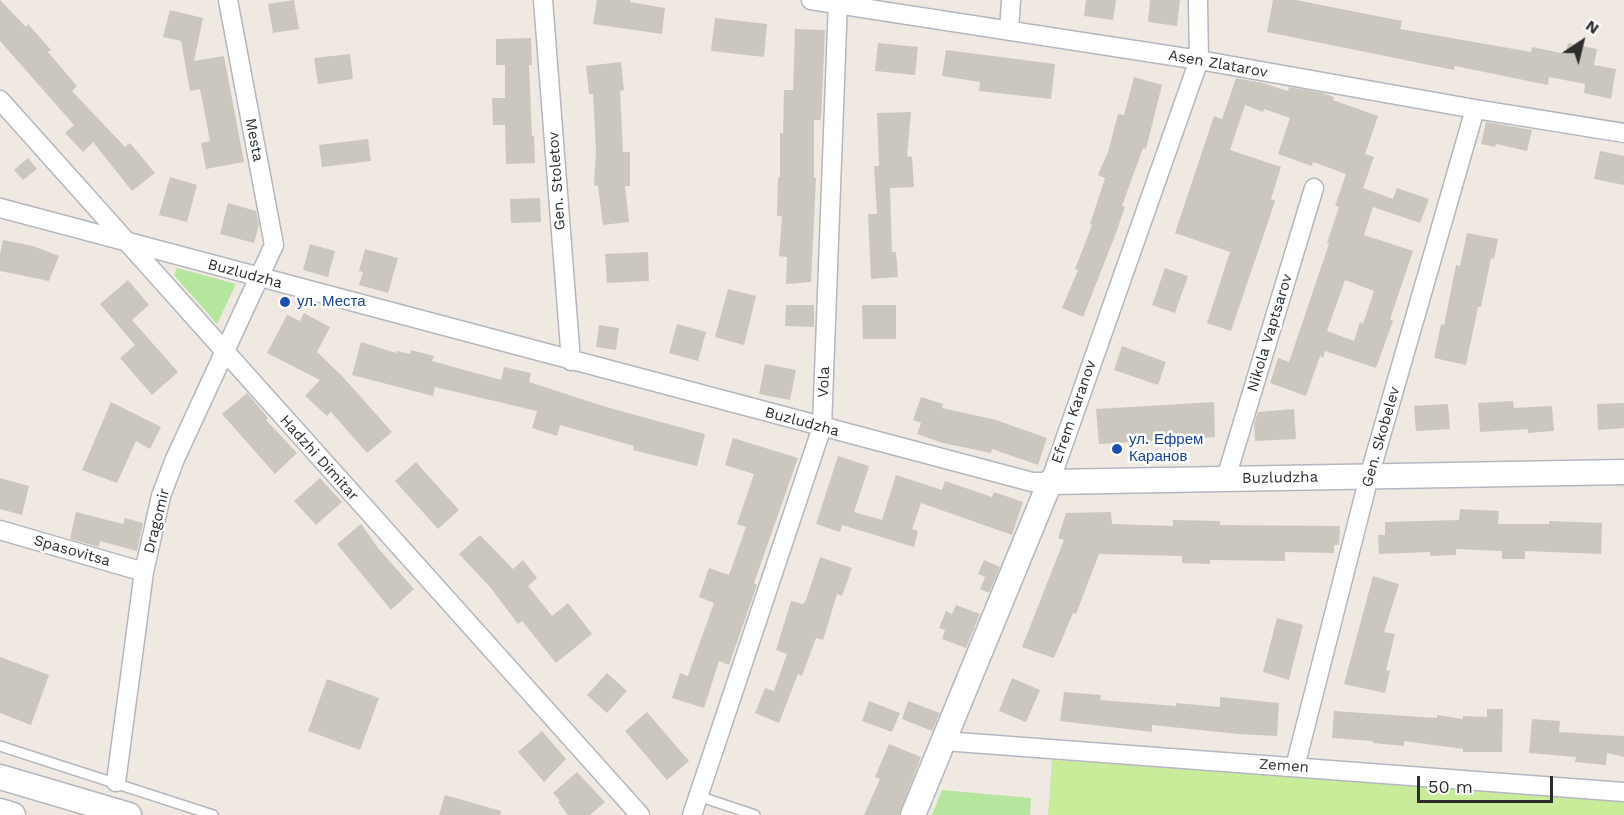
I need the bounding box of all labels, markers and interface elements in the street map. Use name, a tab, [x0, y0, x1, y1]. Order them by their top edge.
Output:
north arrow	[1552, 12, 1612, 72]
text: N	[1582, 16, 1603, 38]
street label: Asen Zlatarov	[1167, 46, 1269, 82]
street label: Mesta	[241, 117, 267, 163]
street label: Gen. Stoletov	[545, 131, 569, 231]
street label: Buzludzha	[206, 255, 284, 293]
street label: Nikola Vaptsarov	[1244, 272, 1296, 394]
place label: ул. Места	[297, 293, 366, 311]
marker: ул. Места	[278, 295, 292, 309]
street label: Efrem Karanov	[1048, 358, 1100, 466]
street label: Vola	[814, 366, 834, 398]
street label: Gen. Skobelev	[1358, 385, 1404, 489]
street label: Buzludzha	[763, 403, 841, 441]
street label: Hadzhi Dimitar	[276, 411, 362, 505]
place label: ул. Ефрем Каранов	[1129, 431, 1203, 466]
marker: ул. Ефрем Каранов	[1110, 442, 1124, 456]
street label: Buzludzha	[1242, 468, 1318, 488]
street label: Dragomir	[140, 487, 174, 555]
street label: Spasovitsa	[32, 531, 112, 571]
street label: Zemen	[1258, 755, 1310, 777]
scale bar	[1420, 764, 1556, 802]
text: 50 m	[1428, 776, 1473, 797]

